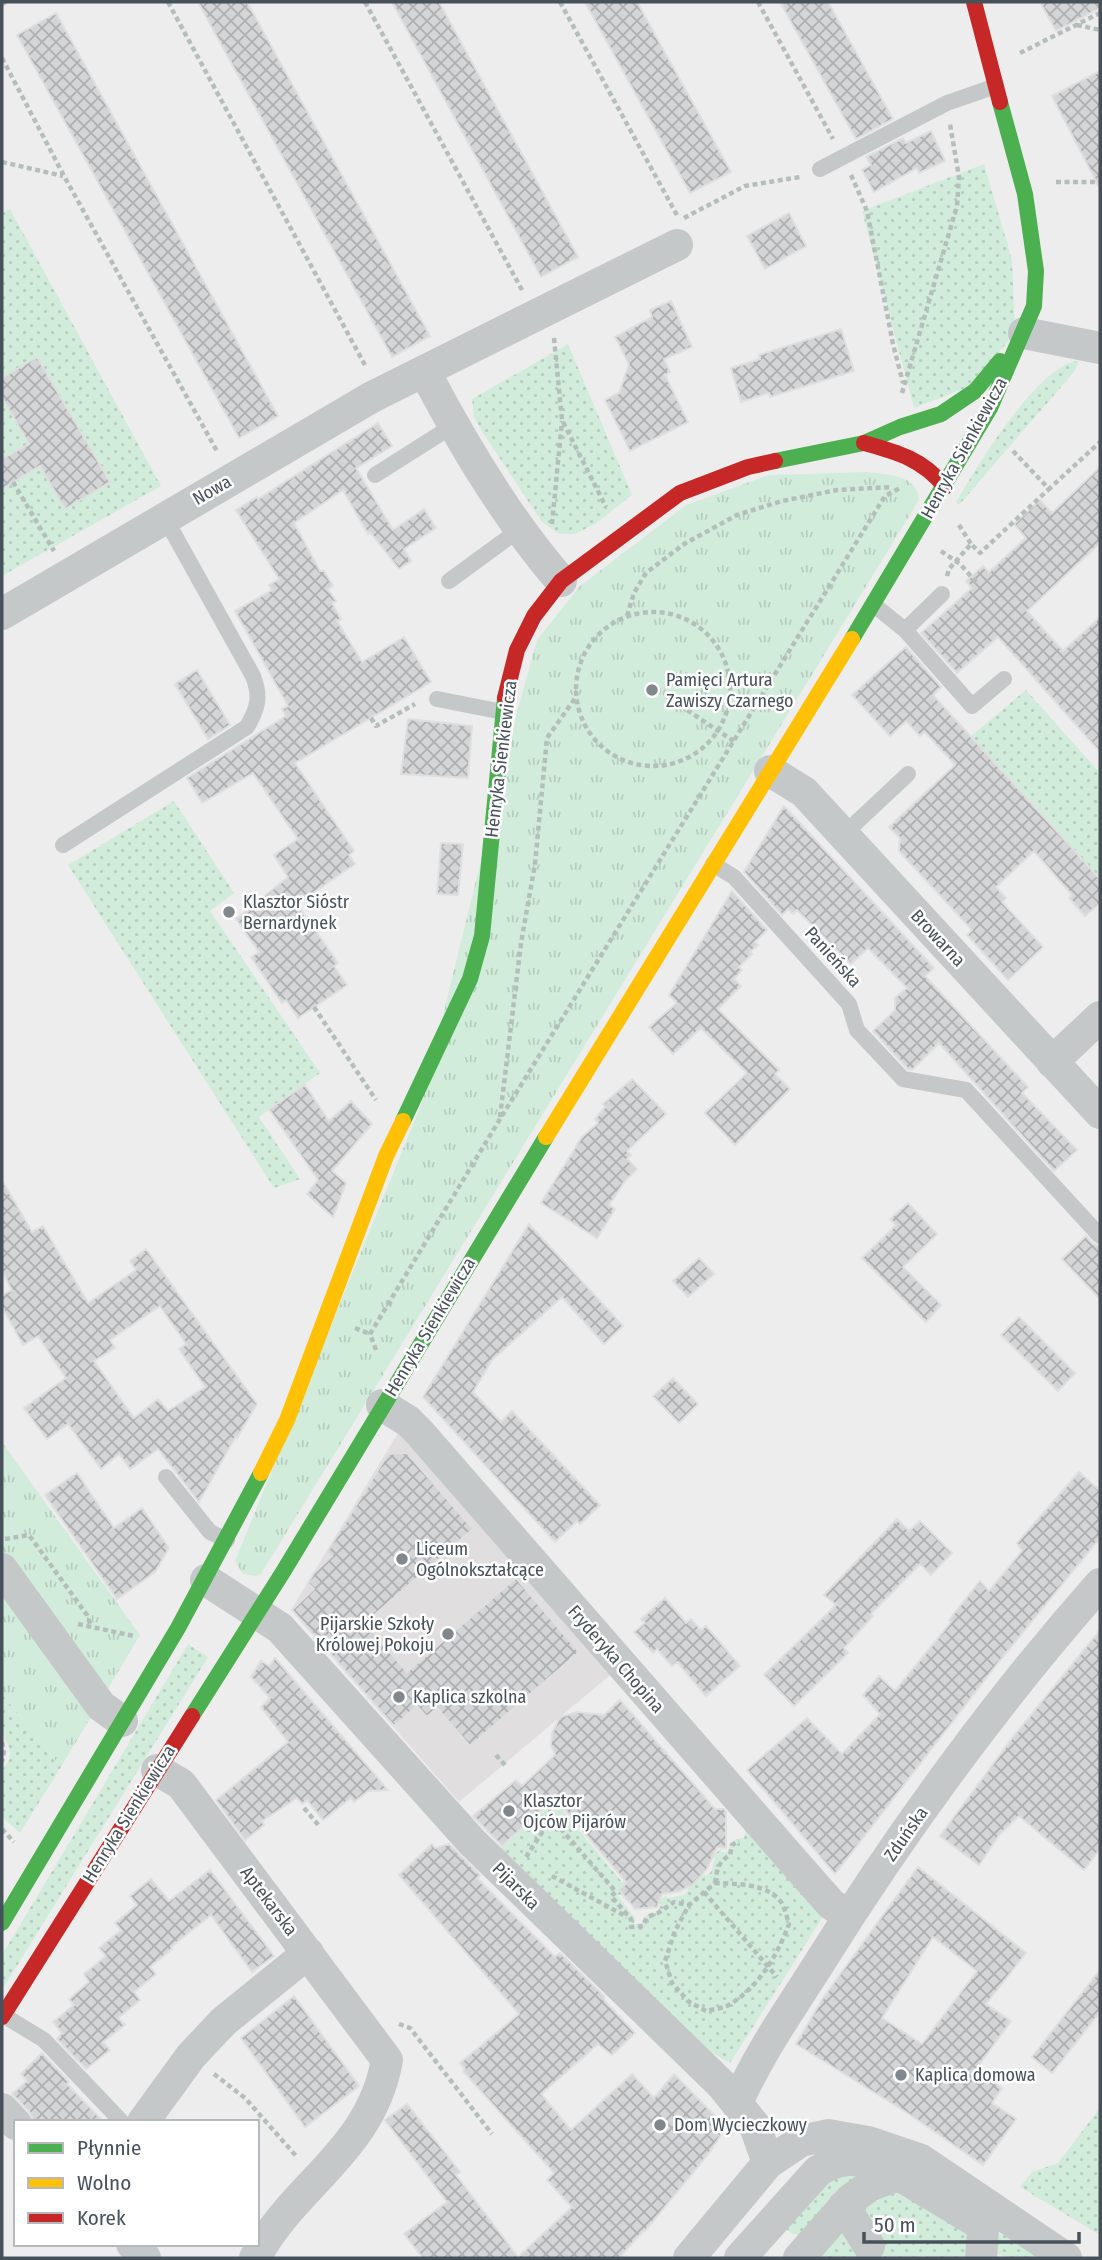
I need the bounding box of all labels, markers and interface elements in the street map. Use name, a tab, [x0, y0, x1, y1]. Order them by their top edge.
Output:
street label: Henryka Sienkiewicza	[916, 373, 1012, 523]
street label: Nowa	[189, 470, 235, 510]
place label: Pamięci Artura Zawiszy Czarnego	[666, 669, 793, 712]
street label: Henryka Sienkiewicza	[480, 679, 522, 839]
marker: Pamięci Artura Zawiszy Czarnego	[644, 682, 660, 698]
place label: Klasztor Sióstr Bernardynek	[243, 891, 350, 934]
marker: Klasztor Sióstr Bernardynek	[221, 904, 237, 920]
street label: Browarna	[906, 905, 970, 971]
street label: Panieńska	[800, 922, 866, 992]
street label: Henryka Sienkiewicza	[380, 1253, 480, 1400]
place label: Liceum Ogólnokształcące	[416, 1538, 544, 1581]
marker: Liceum Ogólnokształcące	[394, 1551, 410, 1567]
street label: Fryderyka Chopina	[563, 1601, 669, 1718]
place label: Pijarskie Szkoły Królowej Pokoju	[316, 1613, 434, 1656]
marker: Pijarskie Szkoły Królowej Pokoju	[440, 1626, 456, 1642]
place label: Kaplica szkolna	[413, 1686, 526, 1708]
marker: Kaplica szkolna	[391, 1689, 407, 1705]
street label: Henryka Sienkiewicza	[78, 1741, 180, 1887]
place label: Klasztor Ojców Pijarów	[523, 1790, 626, 1833]
street label: Zduńska	[879, 1802, 933, 1865]
marker: Klasztor Ojców Pijarów	[501, 1803, 517, 1819]
street label: Pijarska	[488, 1858, 544, 1914]
street label: Aptekarska	[236, 1862, 302, 1940]
place label: Kaplica domowa	[915, 2064, 1036, 2086]
marker: Kaplica domowa	[893, 2067, 909, 2083]
place label: Dom Wycieczkowy	[674, 2114, 807, 2136]
marker: Dom Wycieczkowy	[652, 2117, 668, 2133]
legend	[14, 2120, 259, 2246]
text: Płynnie	[77, 2135, 141, 2161]
text: Wolno	[77, 2170, 131, 2196]
scale bar	[864, 2200, 1079, 2244]
text: Korek	[77, 2205, 126, 2231]
text: 50 m	[874, 2212, 916, 2238]

